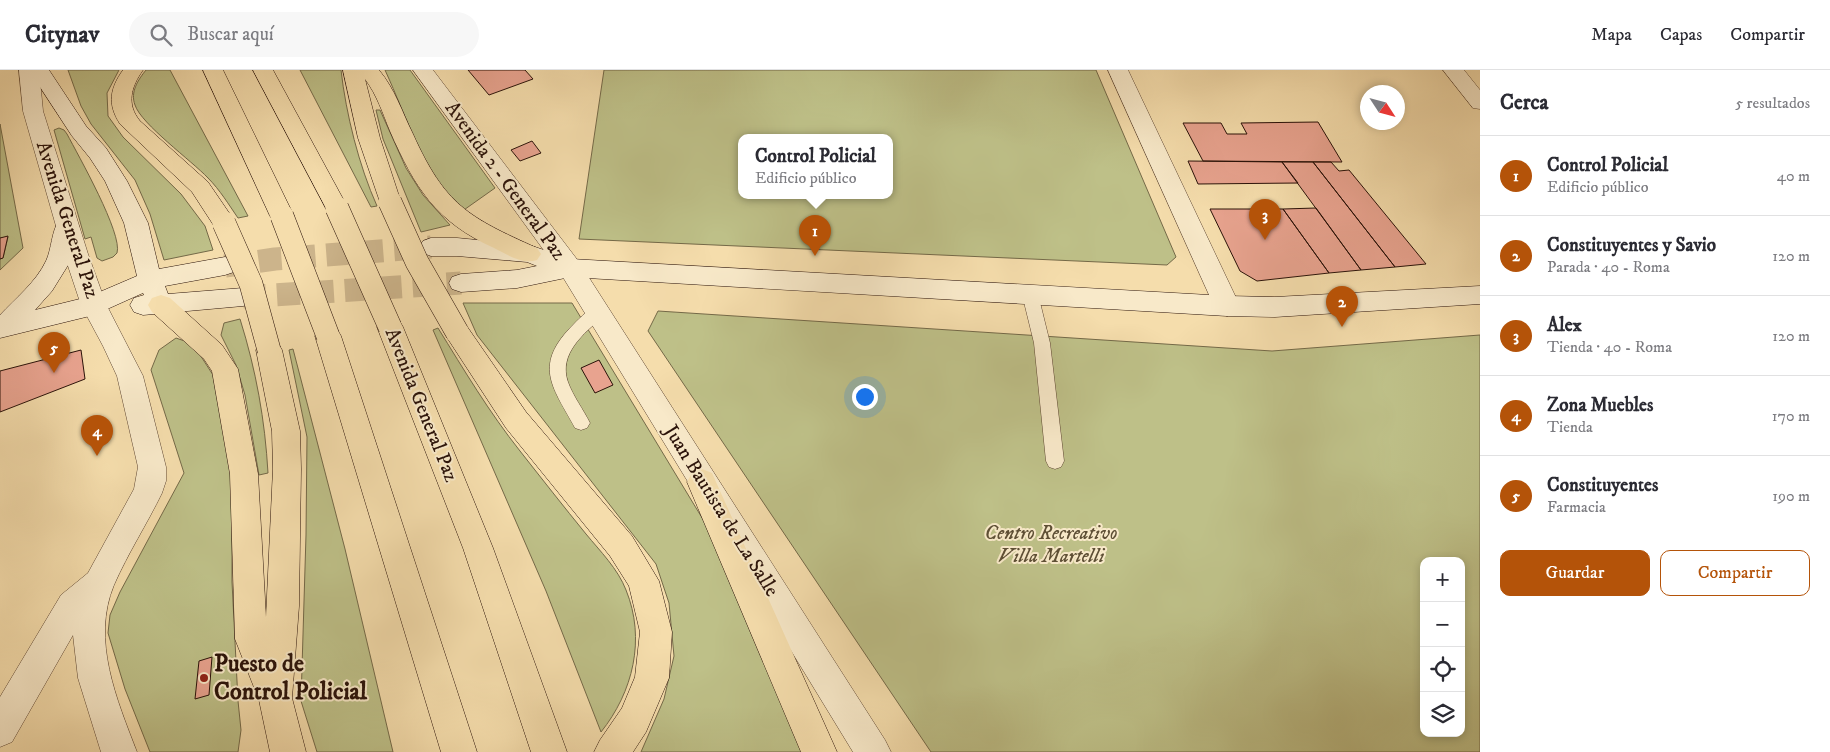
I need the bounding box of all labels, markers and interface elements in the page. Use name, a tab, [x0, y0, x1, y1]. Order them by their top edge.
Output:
search box	[129, 12, 479, 57]
text: Citynav	[25, 20, 99, 50]
icon: search	[147, 21, 175, 49]
text: Buscar aquí	[187, 23, 274, 46]
text: Mapa	[1591, 24, 1632, 46]
text: Capas	[1660, 24, 1702, 46]
text: Compartir	[1730, 24, 1805, 46]
north arrow	[1360, 85, 1405, 130]
text: Cerca	[1500, 90, 1548, 116]
text: 5 resultados	[1735, 93, 1810, 113]
street label: Avenida 2 - General Paz	[439, 97, 571, 266]
popup	[738, 134, 893, 199]
street label: Avenida General Paz	[30, 138, 104, 302]
text: Control Policial	[755, 145, 876, 168]
text: Control Policial	[1547, 154, 1668, 177]
text: 1	[1513, 166, 1519, 186]
text: 40 m	[1777, 166, 1810, 186]
text: Edificio público	[755, 168, 856, 188]
text: Edificio público	[1547, 177, 1648, 197]
pin: 3	[1249, 199, 1281, 240]
pin: 1	[799, 215, 831, 256]
text: Constituyentes y Savio	[1547, 234, 1716, 257]
text: 2	[1512, 246, 1520, 266]
text: 120 m	[1772, 246, 1810, 266]
text: Parada · 40 - Roma	[1547, 257, 1670, 277]
pin: 2	[1326, 286, 1358, 327]
text: Alex	[1547, 314, 1582, 337]
street label: Avenida General Paz	[379, 324, 463, 486]
text: 3	[1513, 326, 1519, 346]
text: 120 m	[1772, 326, 1810, 346]
pin: 5	[38, 332, 70, 373]
text: Tienda · 40 - Roma	[1547, 337, 1672, 357]
your location	[852, 384, 878, 410]
text: Zona Muebles	[1547, 394, 1653, 417]
text: 4	[1511, 406, 1521, 426]
text: 170 m	[1772, 406, 1810, 426]
pin: 4	[81, 415, 113, 456]
text: Tienda	[1547, 417, 1593, 437]
street label: Juan Bautista de La Salle	[657, 419, 784, 601]
text: Constituyentes	[1547, 474, 1658, 497]
text: 5	[1512, 486, 1520, 506]
text: 190 m	[1772, 486, 1810, 506]
text: Farmacia	[1547, 497, 1606, 517]
park label: Centro Recreativo Villa Martelli	[984, 521, 1118, 569]
button: Guardar	[1500, 550, 1650, 596]
button: Compartir	[1660, 550, 1810, 596]
map controls	[1420, 557, 1465, 737]
button: +	[1420, 557, 1465, 602]
button: −	[1420, 602, 1465, 647]
button: locate	[1420, 647, 1465, 692]
place label: Puesto de Control Policial	[214, 649, 368, 707]
marker: Puesto de Control Policial	[198, 672, 210, 684]
button: layers	[1420, 692, 1465, 737]

